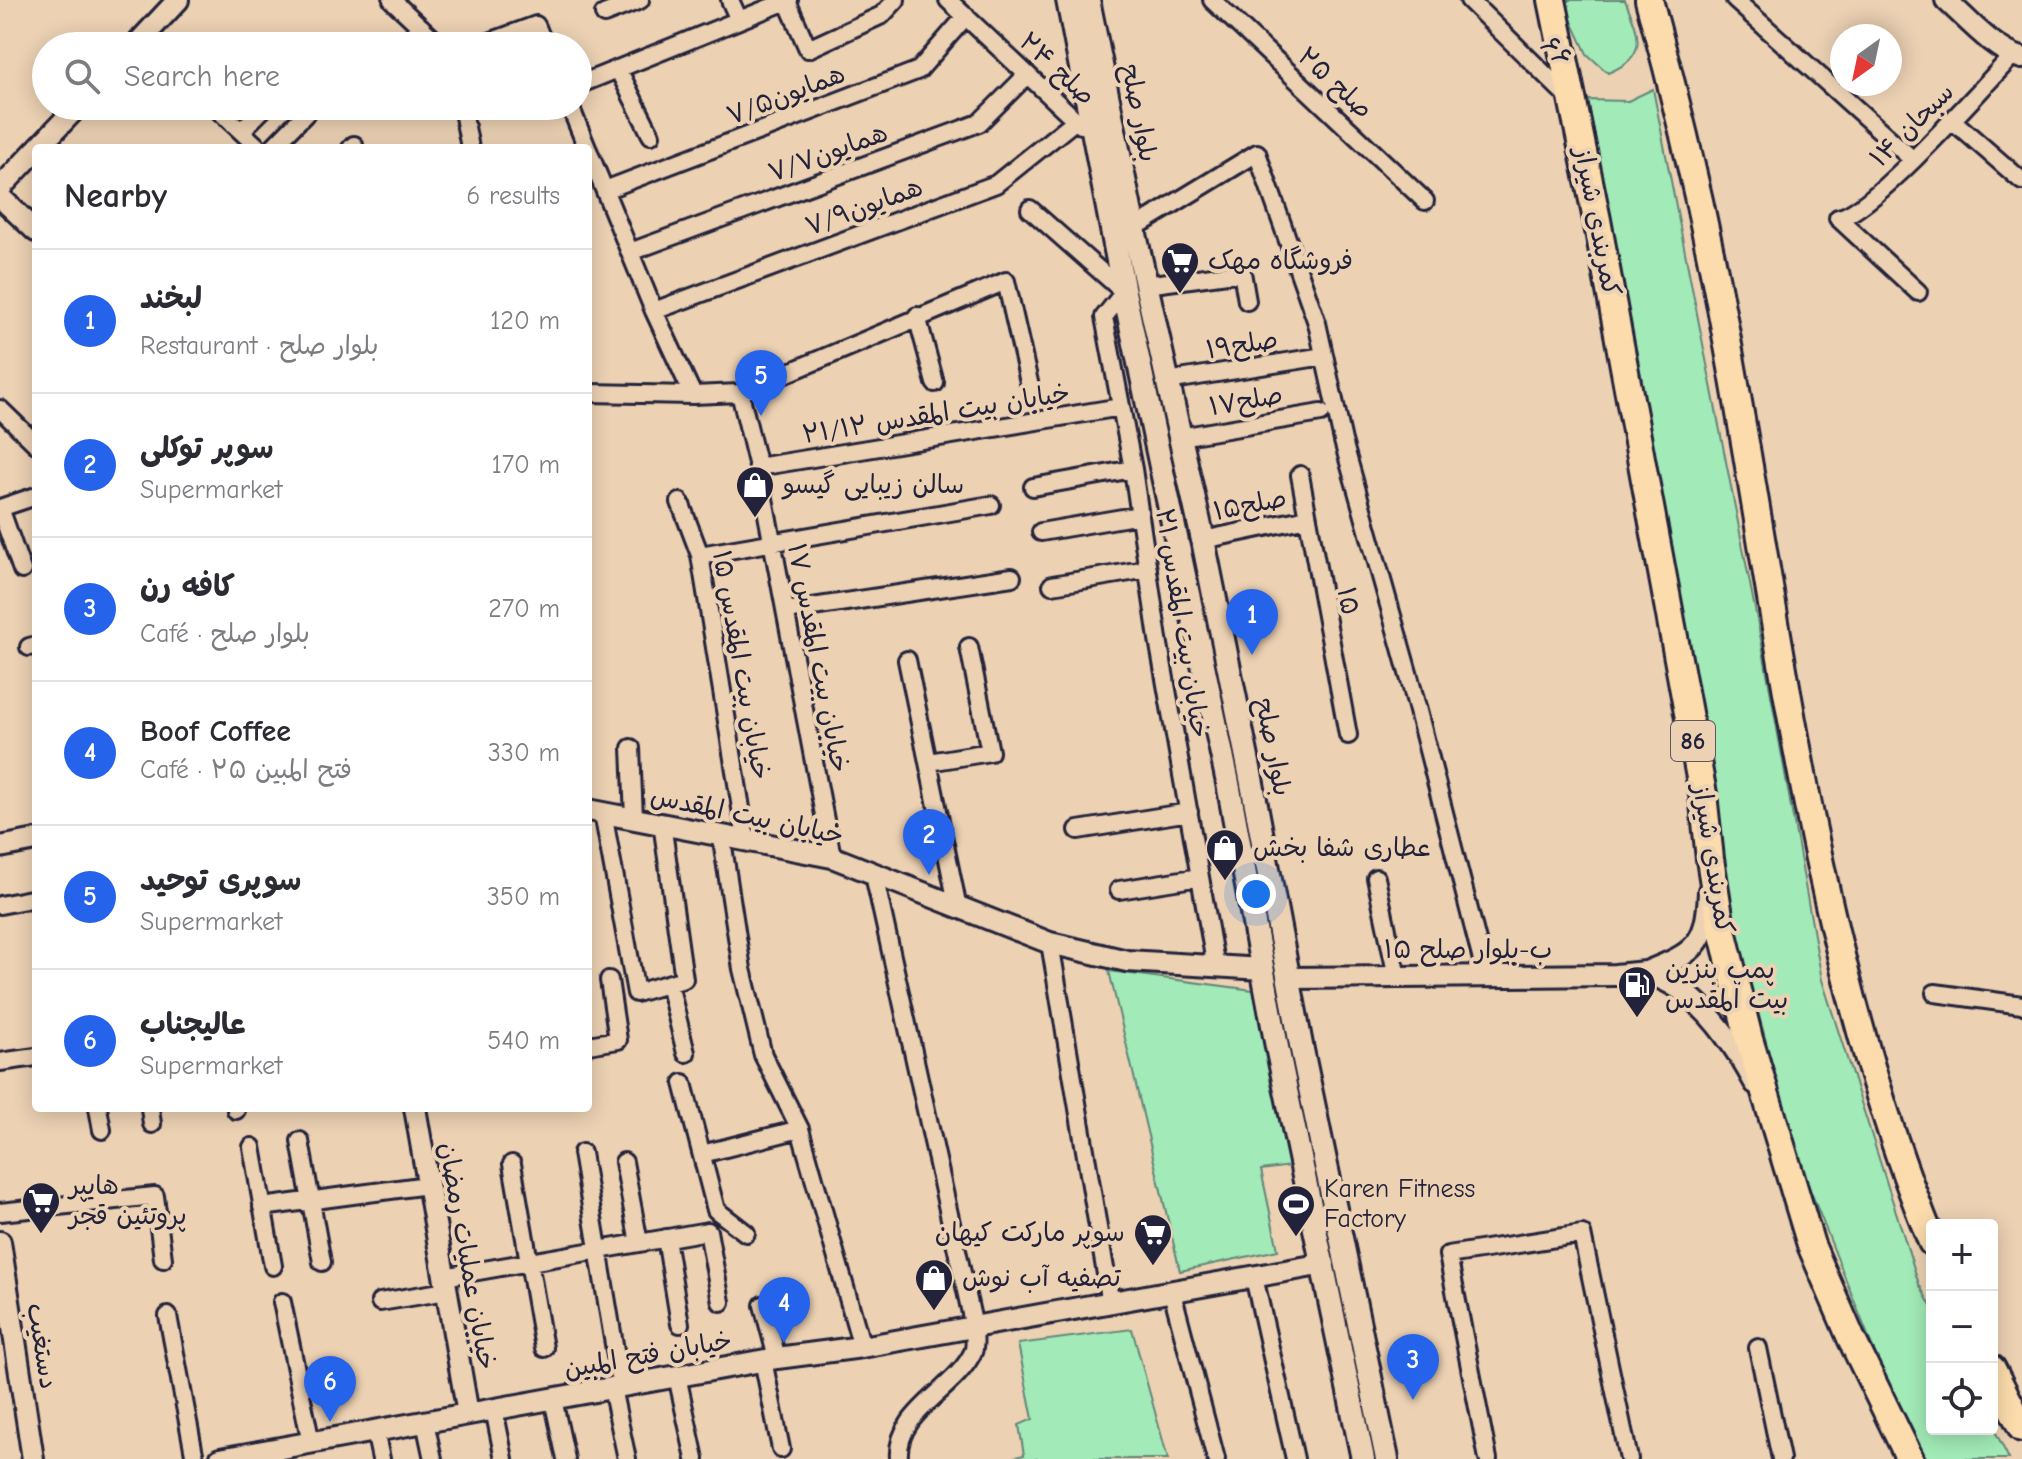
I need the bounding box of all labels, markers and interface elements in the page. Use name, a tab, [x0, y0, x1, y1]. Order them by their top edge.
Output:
north arrow	[1830, 24, 1902, 96]
street label: صلح ۲۴	[1012, 27, 1101, 113]
street label: ۶۶	[1534, 30, 1578, 74]
search box	[32, 32, 592, 120]
street label: صلح ۲۵	[1290, 41, 1378, 126]
icon: search	[60, 54, 104, 98]
text: Search here	[124, 59, 280, 94]
street label: همایون۷/۵	[723, 59, 849, 131]
street label: بلوار صلح	[1113, 61, 1163, 165]
street label: سبحان ۱۴	[1864, 77, 1960, 173]
street label: همایون۷/۷	[764, 118, 892, 188]
street label: کمربندی شیراز	[1568, 143, 1626, 299]
street label: همایون۷/۹	[801, 172, 927, 242]
text: Nearby	[64, 176, 167, 216]
text: 6 results	[466, 181, 560, 211]
supermarket icon: فروشگاه مهک	[1159, 240, 1201, 295]
place label: فروشگاه مهک	[1208, 245, 1353, 276]
text: لبخند	[140, 281, 202, 316]
text: 1	[85, 306, 95, 336]
text: 120 m	[490, 306, 560, 336]
street label: صلح۱۹	[1204, 325, 1280, 367]
text: Restaurant · بلوار صلح	[140, 331, 379, 361]
pin: 5	[735, 350, 787, 416]
street label: خیابان بیت المقدس ۲۱/۱۲	[800, 378, 1072, 450]
street label: صلح۱۷	[1207, 380, 1286, 424]
text: سوپر توکلی	[140, 431, 274, 466]
text: 2	[84, 450, 96, 480]
text: 170 m	[491, 450, 560, 480]
shop icon: سالن زیبایی گیسو	[734, 464, 776, 519]
place label: سالن زیبایی گیسو	[781, 469, 964, 501]
text: Supermarket	[140, 475, 283, 505]
street label: صلح۱۵	[1211, 483, 1290, 529]
street label: خیابان بیت المقدس ۲۱	[1149, 506, 1215, 740]
street label: خیابان بیت المقدس ۱۷	[781, 541, 855, 775]
street label: خیابان بیت المقدس ۱۵	[706, 548, 776, 782]
text: کافه رن	[140, 569, 235, 604]
street label: ۱۵	[1331, 585, 1365, 617]
pin: 1	[1226, 589, 1278, 655]
text: 3	[84, 594, 96, 624]
text: 270 m	[488, 594, 560, 624]
text: Café · بلوار صلح	[140, 619, 310, 649]
street label: بلوار صلح	[1247, 695, 1297, 799]
text: Boof Coffee	[140, 714, 291, 749]
road number: 86	[1671, 721, 1715, 761]
text: 4	[84, 738, 96, 768]
text: 330 m	[488, 738, 560, 768]
text: Café · فتح المبین ۲۵	[140, 755, 352, 785]
street label: کمربندی شیراز	[1686, 780, 1740, 936]
street label: خیابان بیت المقدس	[648, 781, 846, 851]
pin: 2	[903, 809, 955, 875]
shop icon: عطاری شفا بخش	[1204, 827, 1246, 882]
place label: عطاری شفا بخش	[1253, 833, 1431, 863]
text: سوپری توحید	[140, 863, 301, 898]
your location	[1236, 874, 1276, 914]
text: 5	[83, 882, 97, 912]
text: 350 m	[487, 882, 560, 912]
text: Supermarket	[140, 907, 283, 937]
street label: ۱۵ ب-بلوار صلح	[1384, 935, 1552, 967]
place label: پمپ بنزین بیت المقدس	[1665, 955, 1788, 1015]
fuel station icon: پمپ بنزین بیت المقدس	[1616, 964, 1658, 1019]
text: عالیجناب	[140, 1007, 246, 1042]
text: 6	[83, 1026, 97, 1056]
text: 540 m	[487, 1026, 560, 1056]
text: Supermarket	[140, 1051, 283, 1081]
street label: خیابان عملیات رمضان	[432, 1140, 502, 1372]
place label: هایپر پروتئین قجر	[67, 1171, 187, 1232]
place label: Karen Fitness Factory	[1324, 1174, 1475, 1234]
supermarket icon: هایپر پروتئین قجر	[20, 1180, 62, 1235]
sports icon: Karen Fitness Factory	[1275, 1183, 1317, 1238]
supermarket icon: سوپر مارکت کیهان	[1132, 1212, 1174, 1267]
place label: سوپر مارکت کیهان	[935, 1218, 1125, 1249]
map controls	[1926, 1219, 1998, 1435]
button: +	[1926, 1219, 1998, 1291]
shop icon: تصفیه آب نوش	[913, 1257, 955, 1312]
place label: تصفیه آب نوش	[962, 1263, 1121, 1293]
pin: 4	[758, 1277, 810, 1343]
button: −	[1926, 1291, 1998, 1363]
street label: دستغیب	[20, 1301, 64, 1391]
street label: خیابان فتح المبین	[562, 1325, 735, 1387]
pin: 3	[1387, 1334, 1439, 1400]
pin: 6	[304, 1356, 356, 1422]
button: locate	[1926, 1363, 1998, 1435]

